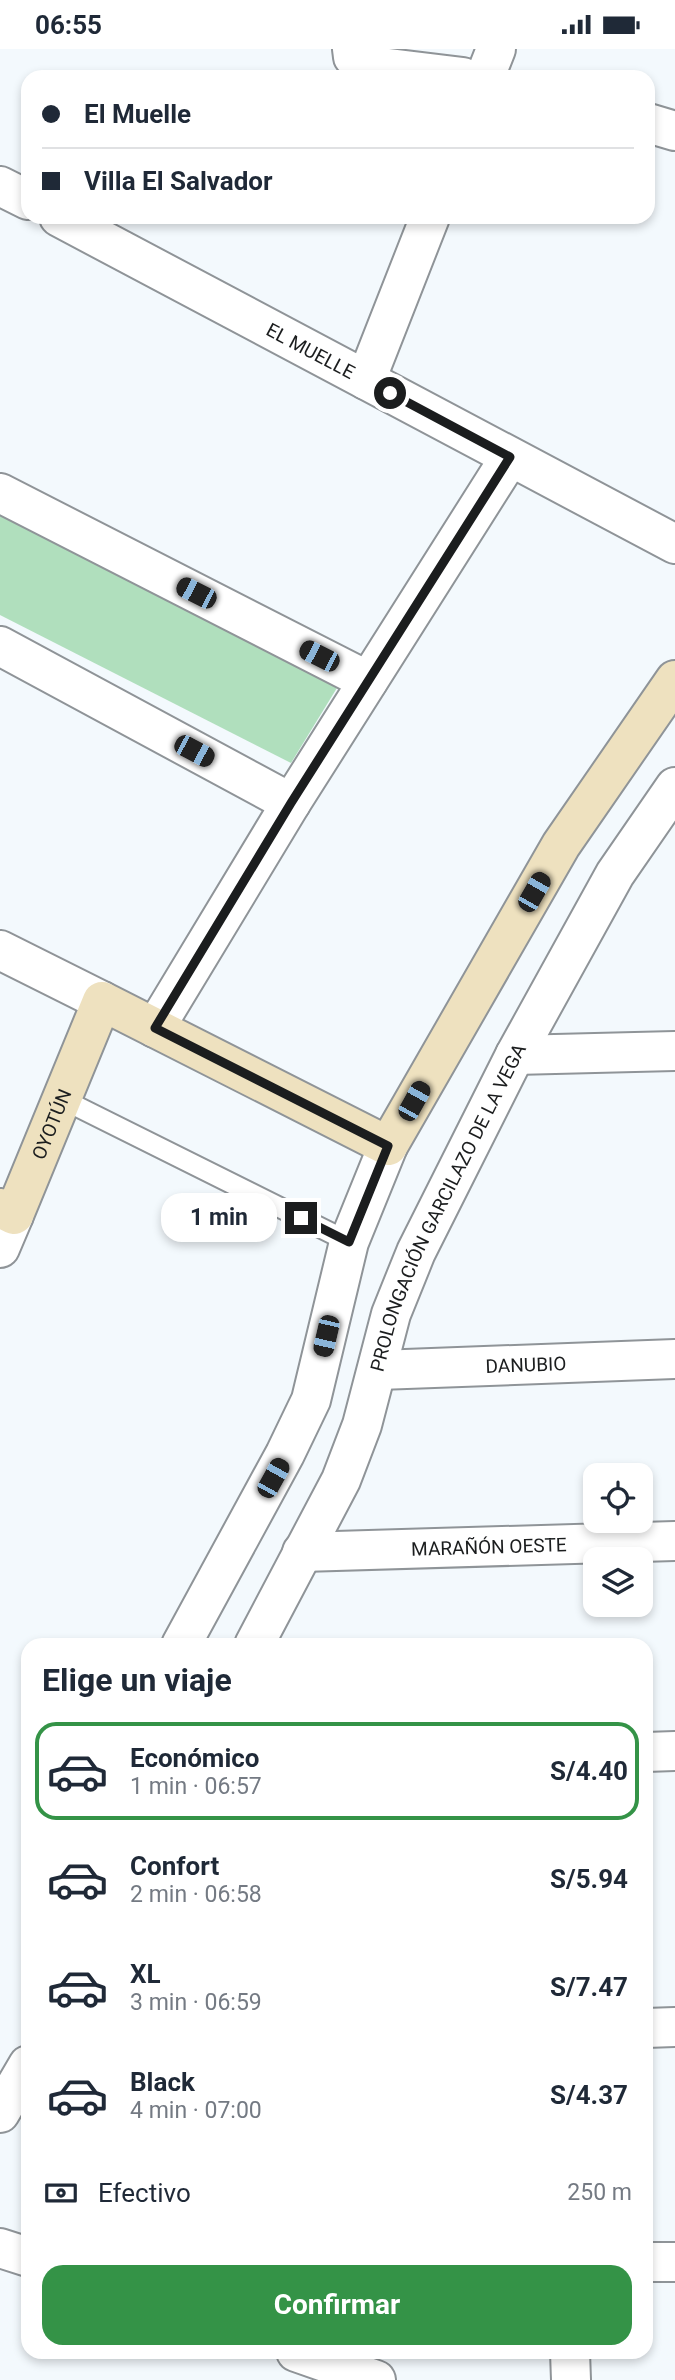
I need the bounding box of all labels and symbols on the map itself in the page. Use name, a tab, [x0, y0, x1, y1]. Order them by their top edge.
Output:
street label: EL MUELLE	[262, 318, 359, 384]
route start	[374, 377, 406, 409]
car	[173, 574, 220, 612]
car	[296, 637, 343, 675]
car	[171, 732, 218, 770]
car	[515, 869, 554, 915]
street label: PROLONGACIÓN GARCILAZO DE LA VEGA	[365, 1039, 531, 1374]
car	[395, 1078, 434, 1124]
street label: OYOTÚN	[27, 1086, 77, 1163]
callout: 1 min	[161, 1193, 276, 1243]
route end	[285, 1202, 317, 1234]
car	[312, 1313, 341, 1359]
street label: DANUBIO	[485, 1352, 567, 1378]
car	[254, 1455, 293, 1501]
street label: MARAÑÓN OESTE	[411, 1533, 567, 1561]

